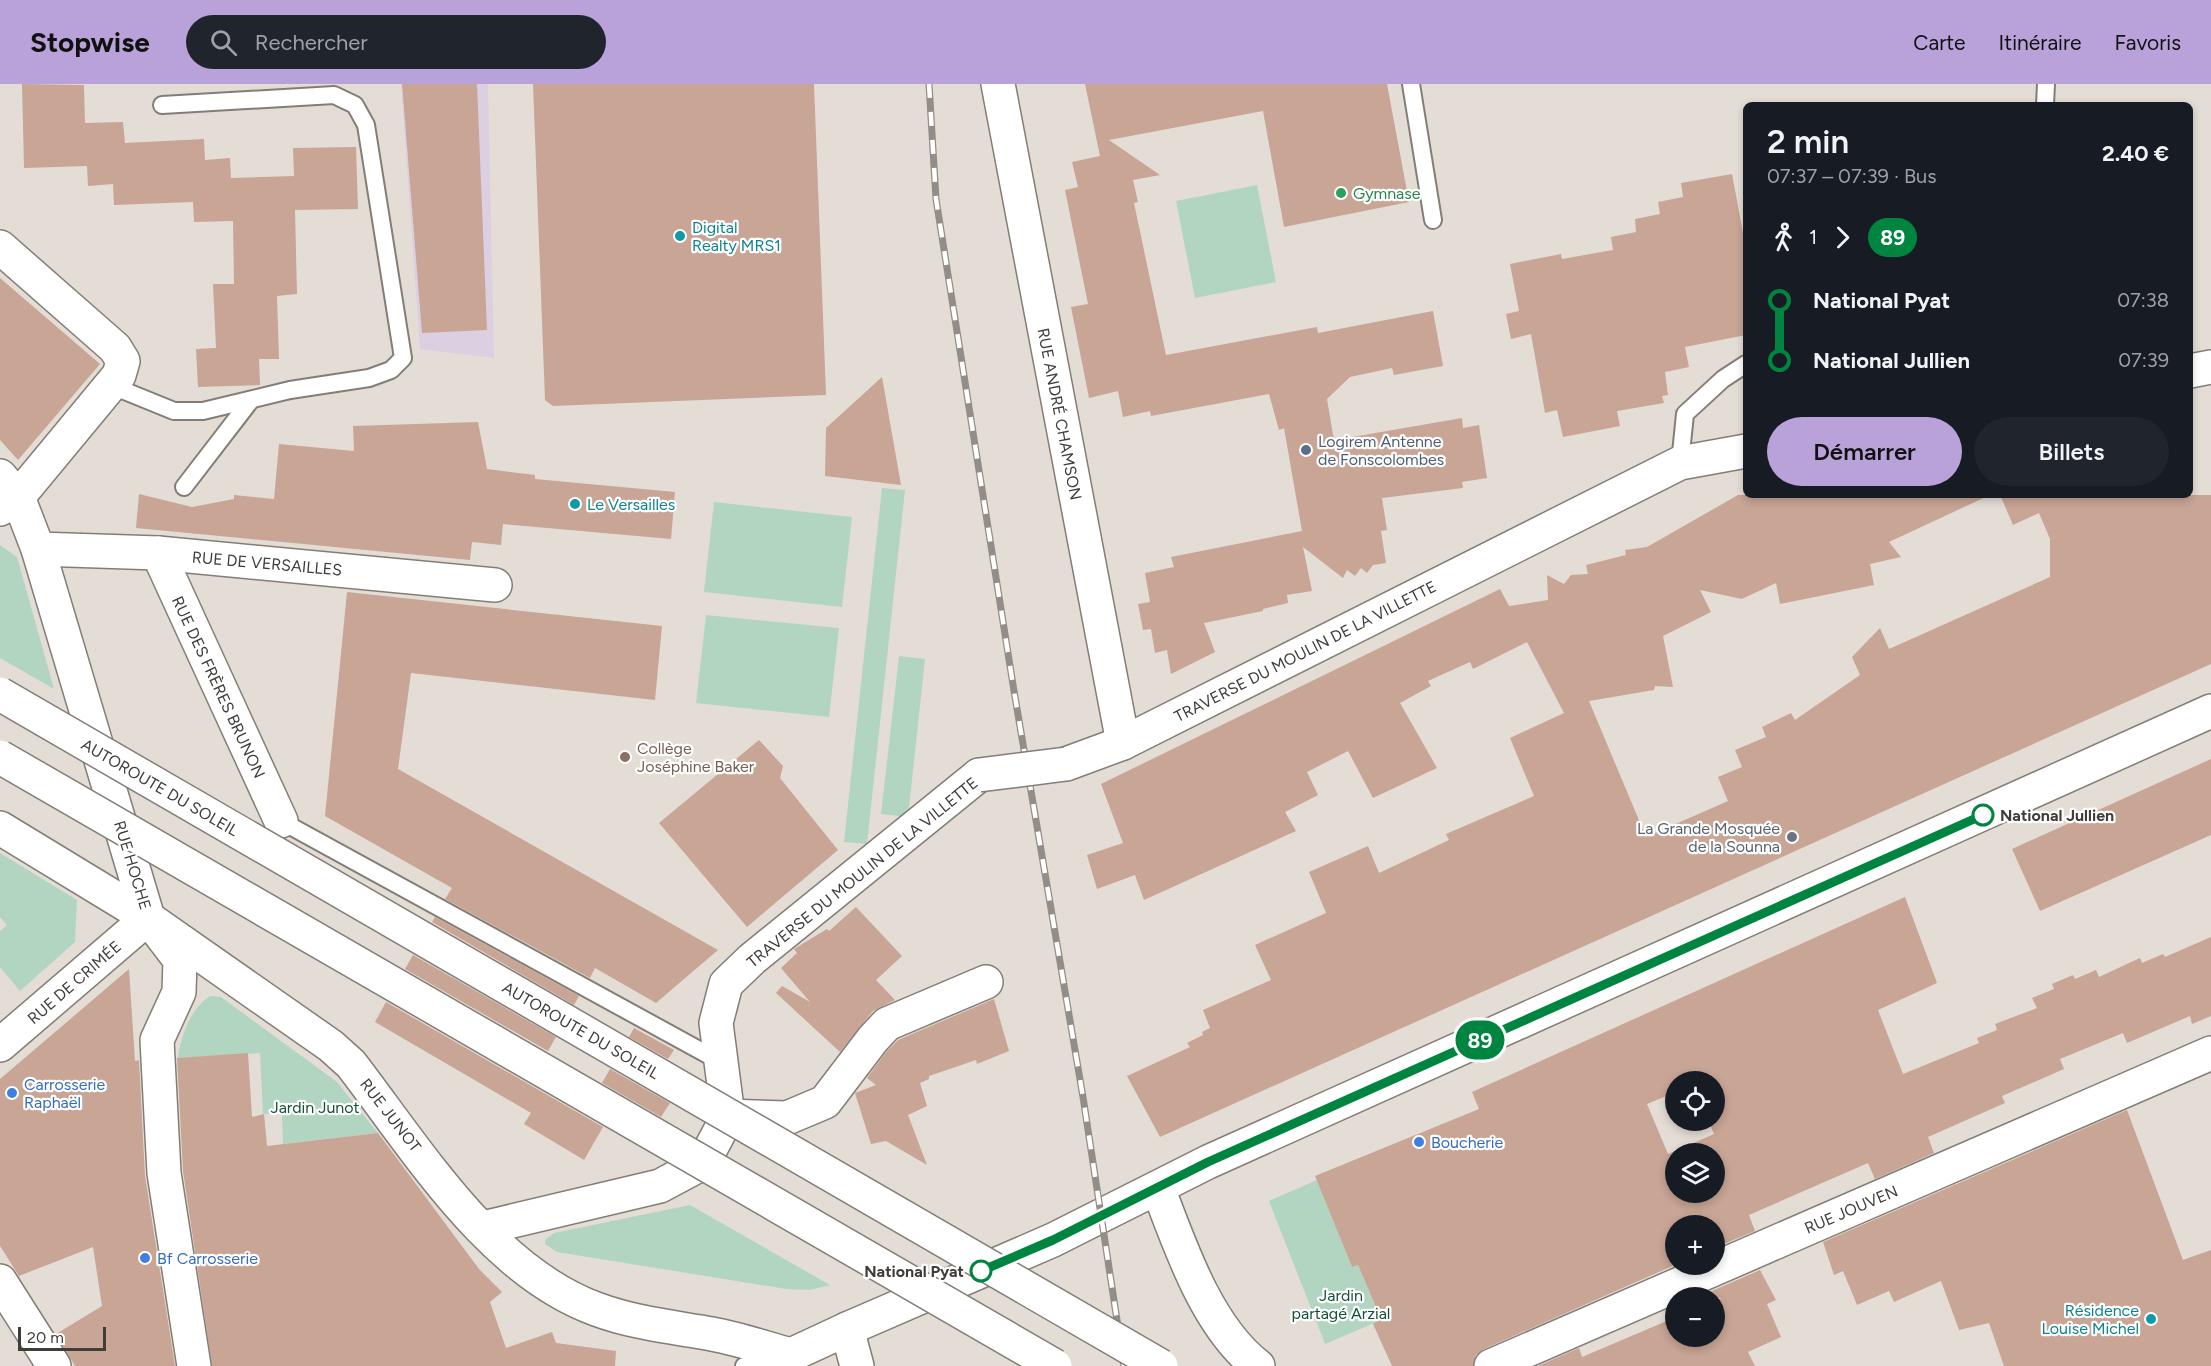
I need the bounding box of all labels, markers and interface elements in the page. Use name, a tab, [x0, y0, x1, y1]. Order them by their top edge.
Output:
search box	[186, 15, 606, 69]
text: Stopwise	[30, 25, 150, 59]
icon: search	[207, 26, 240, 59]
text: Rechercher	[255, 29, 368, 56]
text: Carte	[1913, 30, 1966, 55]
text: Itinéraire	[1999, 30, 2082, 55]
text: Favoris	[2115, 30, 2181, 55]
text: 2 min	[1767, 122, 1849, 161]
text: 2.40 €	[2102, 140, 2169, 167]
text: 07:37 – 07:39 · Bus	[1767, 164, 1937, 188]
place label: Gymnase	[1353, 184, 1421, 203]
marker: Gymnase	[1334, 186, 1348, 200]
place label: Digital Realty MRS1	[692, 218, 781, 255]
icon: walk	[1767, 221, 1800, 254]
icon: forward	[1826, 221, 1859, 254]
text: 1	[1809, 225, 1817, 249]
text: 89	[1880, 225, 1905, 250]
marker: Digital Realty MRS1	[673, 229, 687, 243]
text: National Pyat	[1813, 287, 1950, 314]
text: 07:38	[2117, 288, 2169, 312]
street label: RUE ANDRÉ CHAMSON	[1033, 326, 1086, 502]
text: National Jullien	[1813, 347, 1970, 374]
text: 07:39	[2118, 348, 2169, 372]
button: Démarrer	[1767, 417, 1962, 486]
button: Billets	[1974, 417, 2169, 486]
place label: Logirem Antenne de Fonscolombes	[1318, 432, 1444, 469]
marker: Logirem Antenne de Fonscolombes	[1299, 443, 1313, 457]
place label: Le Versailles	[587, 495, 675, 514]
marker: Le Versailles	[568, 497, 582, 511]
street label: RUE DE VERSAILLES	[191, 547, 343, 580]
street label: TRAVERSE DU MOULIN DE LA VILLETTE	[1171, 577, 1439, 726]
street label: RUE DES FRÈRES BRUNON	[168, 593, 269, 781]
street label: AUTOROUTE DU SOLEIL	[78, 735, 242, 841]
place label: Collège Joséphine Baker	[637, 739, 755, 776]
marker: Collège Joséphine Baker	[618, 750, 632, 764]
street label: TRAVERSE DU MOULIN DE LA VILLETTE	[743, 773, 982, 972]
marker: National Jullien	[1972, 804, 1994, 826]
place label: National Jullien	[2000, 806, 2114, 825]
street label: RUE HOCHE	[110, 818, 155, 912]
place label: La Grande Mosquée de la Sounna	[1637, 819, 1780, 856]
marker: La Grande Mosquée de la Sounna	[1785, 830, 1799, 844]
street label: RUE DE CRIMÉE	[24, 937, 125, 1028]
street label: AUTOROUTE DU SOLEIL	[499, 978, 663, 1084]
line badge: 89	[1453, 1020, 1507, 1060]
text: 89	[1467, 1028, 1493, 1053]
map controls	[1665, 1071, 1725, 1347]
button: locate	[1665, 1071, 1725, 1131]
place label: Carrosserie Raphaël	[24, 1075, 106, 1112]
street label: RUE JUNOT	[356, 1075, 425, 1156]
marker: Carrosserie Raphaël	[5, 1086, 19, 1100]
park label: Jardin Junot	[270, 1098, 360, 1117]
place label: Boucherie	[1431, 1133, 1503, 1152]
marker: Boucherie	[1412, 1135, 1426, 1149]
button: layers	[1665, 1143, 1725, 1203]
street label: RUE JOUVEN	[1802, 1181, 1901, 1238]
button: +	[1665, 1215, 1725, 1275]
place label: Bf Carrosserie	[157, 1249, 258, 1268]
marker: Bf Carrosserie	[138, 1251, 152, 1265]
marker: National Pyat	[970, 1260, 992, 1282]
place label: National Pyat	[864, 1262, 964, 1281]
park label: Jardin partagé Arzial	[1292, 1286, 1390, 1323]
button: −	[1665, 1287, 1725, 1347]
place label: Résidence Louise Michel	[2042, 1301, 2139, 1338]
marker: Résidence Louise Michel	[2144, 1312, 2158, 1326]
scale bar	[18, 1324, 106, 1352]
text: 20 m	[27, 1328, 64, 1347]

